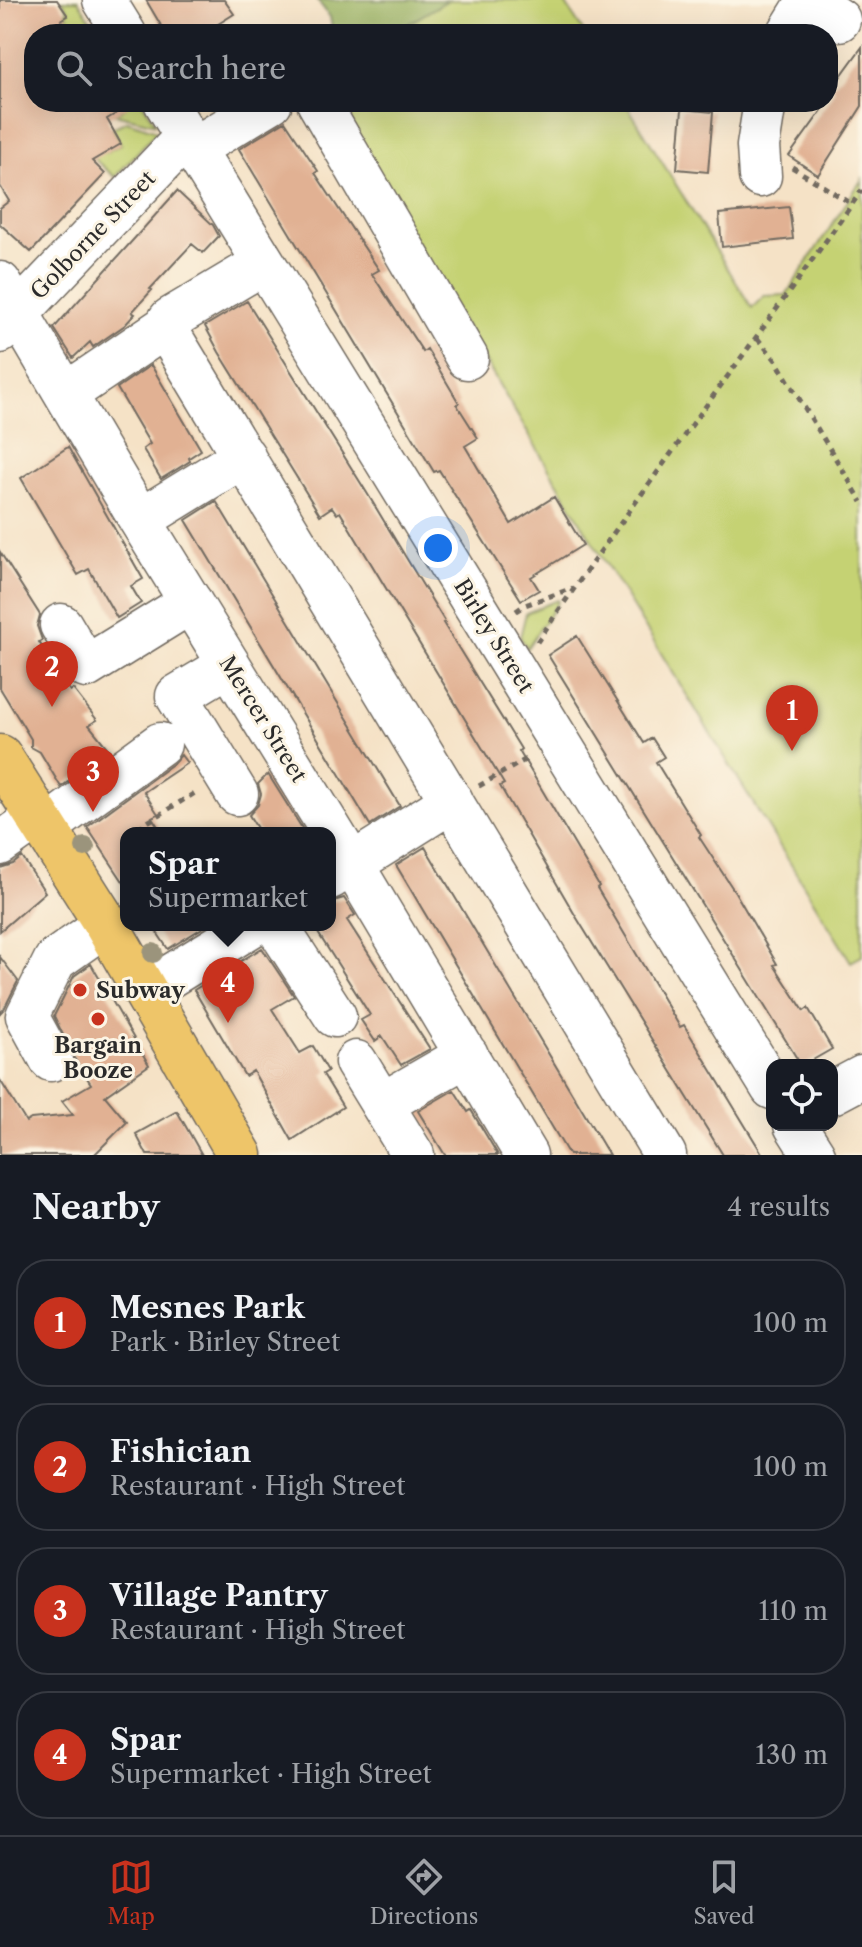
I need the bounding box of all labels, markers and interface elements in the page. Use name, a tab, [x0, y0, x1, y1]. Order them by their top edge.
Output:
search box	[24, 24, 838, 112]
icon: search	[52, 46, 96, 90]
text: Search here	[116, 50, 286, 87]
street label: Golborne Street	[25, 165, 161, 305]
your location	[418, 528, 458, 568]
street label: Birley Street	[448, 574, 540, 698]
pin: 2	[26, 641, 78, 707]
street label: Mercer Street	[213, 651, 313, 787]
pin: 1	[766, 685, 818, 751]
pin: 3	[67, 746, 119, 812]
popup	[120, 827, 336, 931]
text: Spar	[148, 845, 219, 882]
text: Supermarket	[148, 882, 308, 914]
pin: 4	[202, 957, 254, 1023]
place label: Subway	[96, 977, 185, 1004]
marker: Subway	[71, 981, 89, 999]
marker: Bargain Booze	[89, 1010, 107, 1028]
place label: Bargain Booze	[54, 1032, 142, 1084]
map controls	[766, 1059, 838, 1131]
button: locate	[766, 1059, 838, 1131]
text: Nearby	[32, 1186, 160, 1228]
text: 4 results	[727, 1191, 830, 1223]
text: Mesnes Park	[110, 1289, 305, 1326]
text: 1	[54, 1307, 66, 1339]
text: 100 m	[753, 1307, 828, 1339]
text: Park · Birley Street	[110, 1326, 340, 1358]
text: Fishician	[110, 1433, 251, 1470]
text: 2	[52, 1451, 68, 1483]
text: 100 m	[753, 1451, 828, 1483]
text: Restaurant · High Street	[110, 1470, 406, 1502]
text: Village Pantry	[110, 1577, 328, 1614]
text: 3	[53, 1595, 67, 1627]
text: 110 m	[759, 1595, 828, 1627]
text: Restaurant · High Street	[110, 1614, 406, 1646]
text: Spar	[110, 1721, 181, 1758]
text: 4	[52, 1739, 68, 1771]
text: 130 m	[755, 1739, 828, 1771]
text: Supermarket · High Street	[110, 1758, 432, 1790]
tab: Map	[107, 1855, 155, 1930]
tab: Directions	[370, 1855, 478, 1930]
tab: Saved	[693, 1855, 754, 1930]

